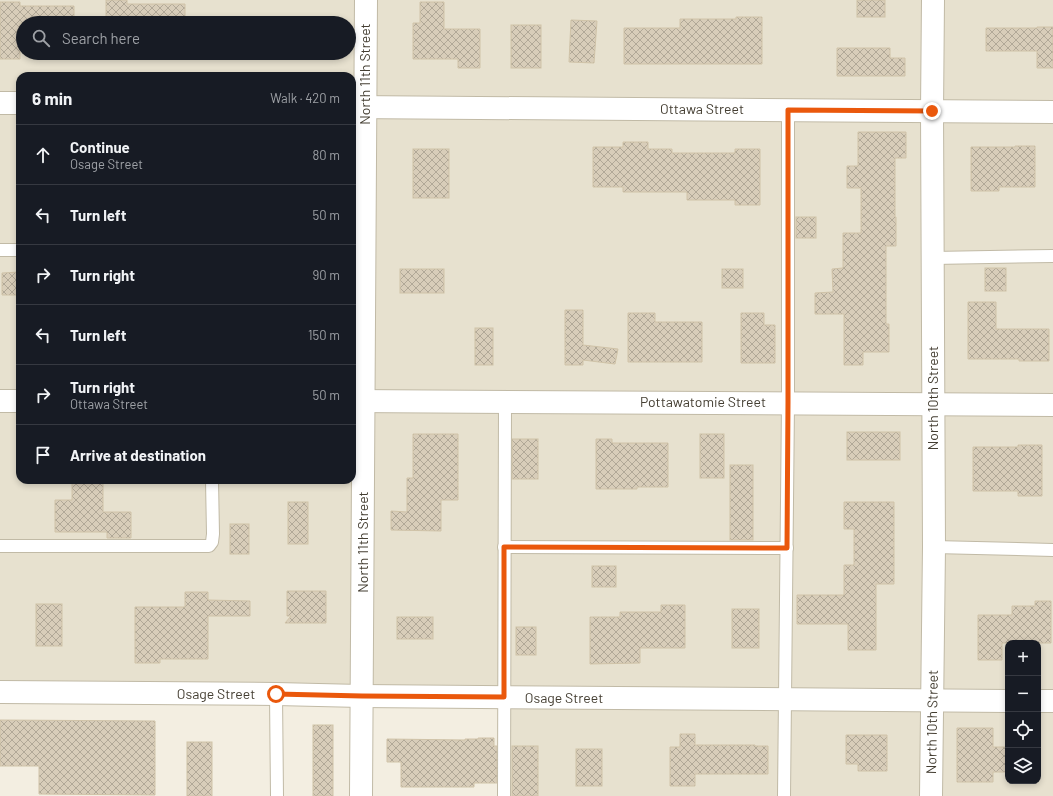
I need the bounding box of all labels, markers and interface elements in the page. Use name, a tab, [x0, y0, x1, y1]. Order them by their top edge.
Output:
search box	[16, 16, 356, 60]
street label: North 11th Street	[356, 23, 373, 125]
icon: search	[30, 27, 52, 49]
text: Search here	[62, 29, 140, 47]
text: 6 min	[32, 88, 72, 108]
text: Walk · 420 m	[270, 90, 340, 106]
street label: Ottawa Street	[660, 100, 744, 117]
route end	[923, 102, 941, 120]
text: Continue	[70, 138, 130, 156]
icon: ahead	[32, 144, 54, 166]
text: 80 m	[313, 147, 340, 163]
text: Osage Street	[70, 156, 143, 172]
icon: left	[32, 204, 54, 226]
text: Turn left	[70, 206, 126, 224]
text: 50 m	[313, 207, 340, 223]
icon: right	[32, 264, 54, 286]
text: Turn right	[70, 266, 135, 284]
text: 90 m	[313, 267, 340, 283]
icon: left	[32, 324, 54, 346]
text: Turn left	[70, 326, 126, 344]
text: 150 m	[308, 327, 340, 343]
street label: North 10th Street	[924, 346, 941, 450]
text: Turn right	[70, 378, 135, 396]
icon: right	[32, 384, 54, 406]
text: 50 m	[313, 387, 340, 403]
street label: Pottawatomie Street	[640, 393, 766, 410]
text: Ottawa Street	[70, 396, 148, 412]
icon: arrive	[32, 444, 54, 466]
text: Arrive at destination	[70, 446, 206, 464]
street label: North 11th Street	[354, 491, 371, 593]
map controls	[1005, 640, 1041, 784]
button: +	[1005, 640, 1041, 676]
street label: North 10th Street	[922, 670, 941, 774]
button: −	[1005, 676, 1041, 712]
street label: Osage Street	[177, 685, 255, 702]
route start	[267, 685, 285, 703]
street label: Osage Street	[525, 689, 603, 706]
button: locate	[1005, 712, 1041, 748]
button: layers	[1005, 748, 1041, 784]

